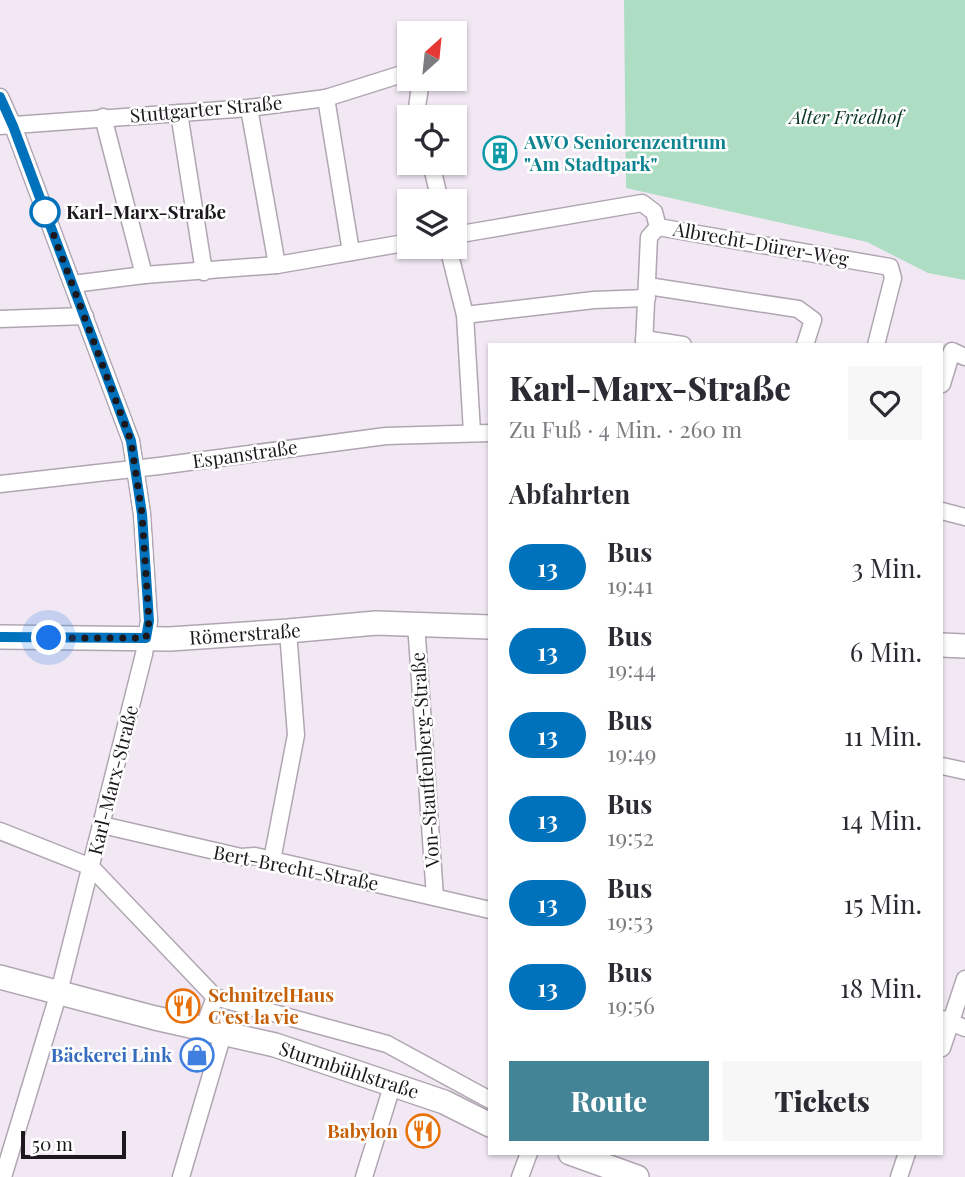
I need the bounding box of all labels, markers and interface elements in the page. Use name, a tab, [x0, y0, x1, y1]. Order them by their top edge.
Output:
north arrow	[397, 21, 467, 91]
map controls	[397, 21, 467, 259]
street label: Stuttgarter Straße	[129, 88, 283, 128]
park label: Alter Friedhof	[787, 103, 907, 129]
button: locate	[397, 105, 467, 175]
place label: AWO Seniorenzentrum "Am Stadtpark"	[523, 128, 726, 176]
building icon: AWO Seniorenzentrum "Am Stadtpark"	[481, 134, 519, 172]
button: layers	[397, 189, 467, 259]
marker: Karl-Marx-Straße	[30, 197, 60, 227]
place label: Karl-Marx-Straße	[66, 198, 226, 224]
street label: Albrecht-Dürer-Weg	[670, 215, 851, 271]
text: Karl-Marx-Straße	[509, 365, 791, 409]
button: heart	[848, 366, 922, 440]
text: Zu Fuß · 4 Min. · 260 m	[509, 413, 742, 444]
street label: Espanstraße	[191, 433, 299, 473]
text: Abfahrten	[509, 476, 630, 511]
text: Bus	[607, 534, 652, 569]
text: 3 Min.	[851, 550, 922, 585]
text: 13	[537, 551, 558, 583]
text: 19:41	[607, 569, 653, 600]
street label: Römerstraße	[188, 616, 301, 650]
text: Bus	[607, 618, 652, 653]
your location	[31, 620, 66, 655]
text: 6 Min.	[850, 634, 922, 669]
text: 13	[537, 635, 558, 667]
street label: Von-Stauffenberg-Straße	[403, 651, 445, 870]
text: 19:44	[607, 653, 656, 684]
street label: Karl-Marx-Straße	[81, 702, 143, 857]
text: Bus	[607, 702, 652, 737]
text: 11 Min.	[844, 718, 922, 753]
text: 13	[537, 719, 558, 751]
text: 19:49	[607, 737, 656, 768]
text: Bus	[607, 786, 652, 821]
text: 14 Min.	[841, 802, 922, 837]
text: 13	[537, 803, 558, 835]
text: 19:52	[607, 821, 654, 852]
street label: Bert-Brecht-Straße	[211, 838, 381, 896]
text: Bus	[607, 870, 652, 905]
text: 15 Min.	[843, 886, 922, 921]
text: 13	[537, 887, 558, 919]
text: 19:53	[607, 905, 653, 936]
text: Bus	[607, 954, 652, 989]
text: 18 Min.	[840, 970, 922, 1005]
text: 13	[537, 971, 558, 1003]
place label: SchnitzelHaus C'est la vie	[208, 981, 334, 1029]
restaurant icon: SchnitzelHaus C'est la vie	[164, 987, 202, 1025]
text: 19:56	[607, 989, 655, 1020]
street label: Sturmbühlstraße	[276, 1034, 423, 1104]
shop icon: Bäckerei Link	[178, 1036, 216, 1074]
place label: Bäckerei Link	[51, 1041, 173, 1067]
button: Route	[509, 1061, 709, 1141]
button: Tickets	[723, 1061, 922, 1141]
restaurant icon: Babylon	[404, 1112, 442, 1150]
place label: Babylon	[327, 1117, 398, 1143]
scale bar	[21, 1128, 126, 1160]
text: 50 m	[32, 1130, 73, 1156]

